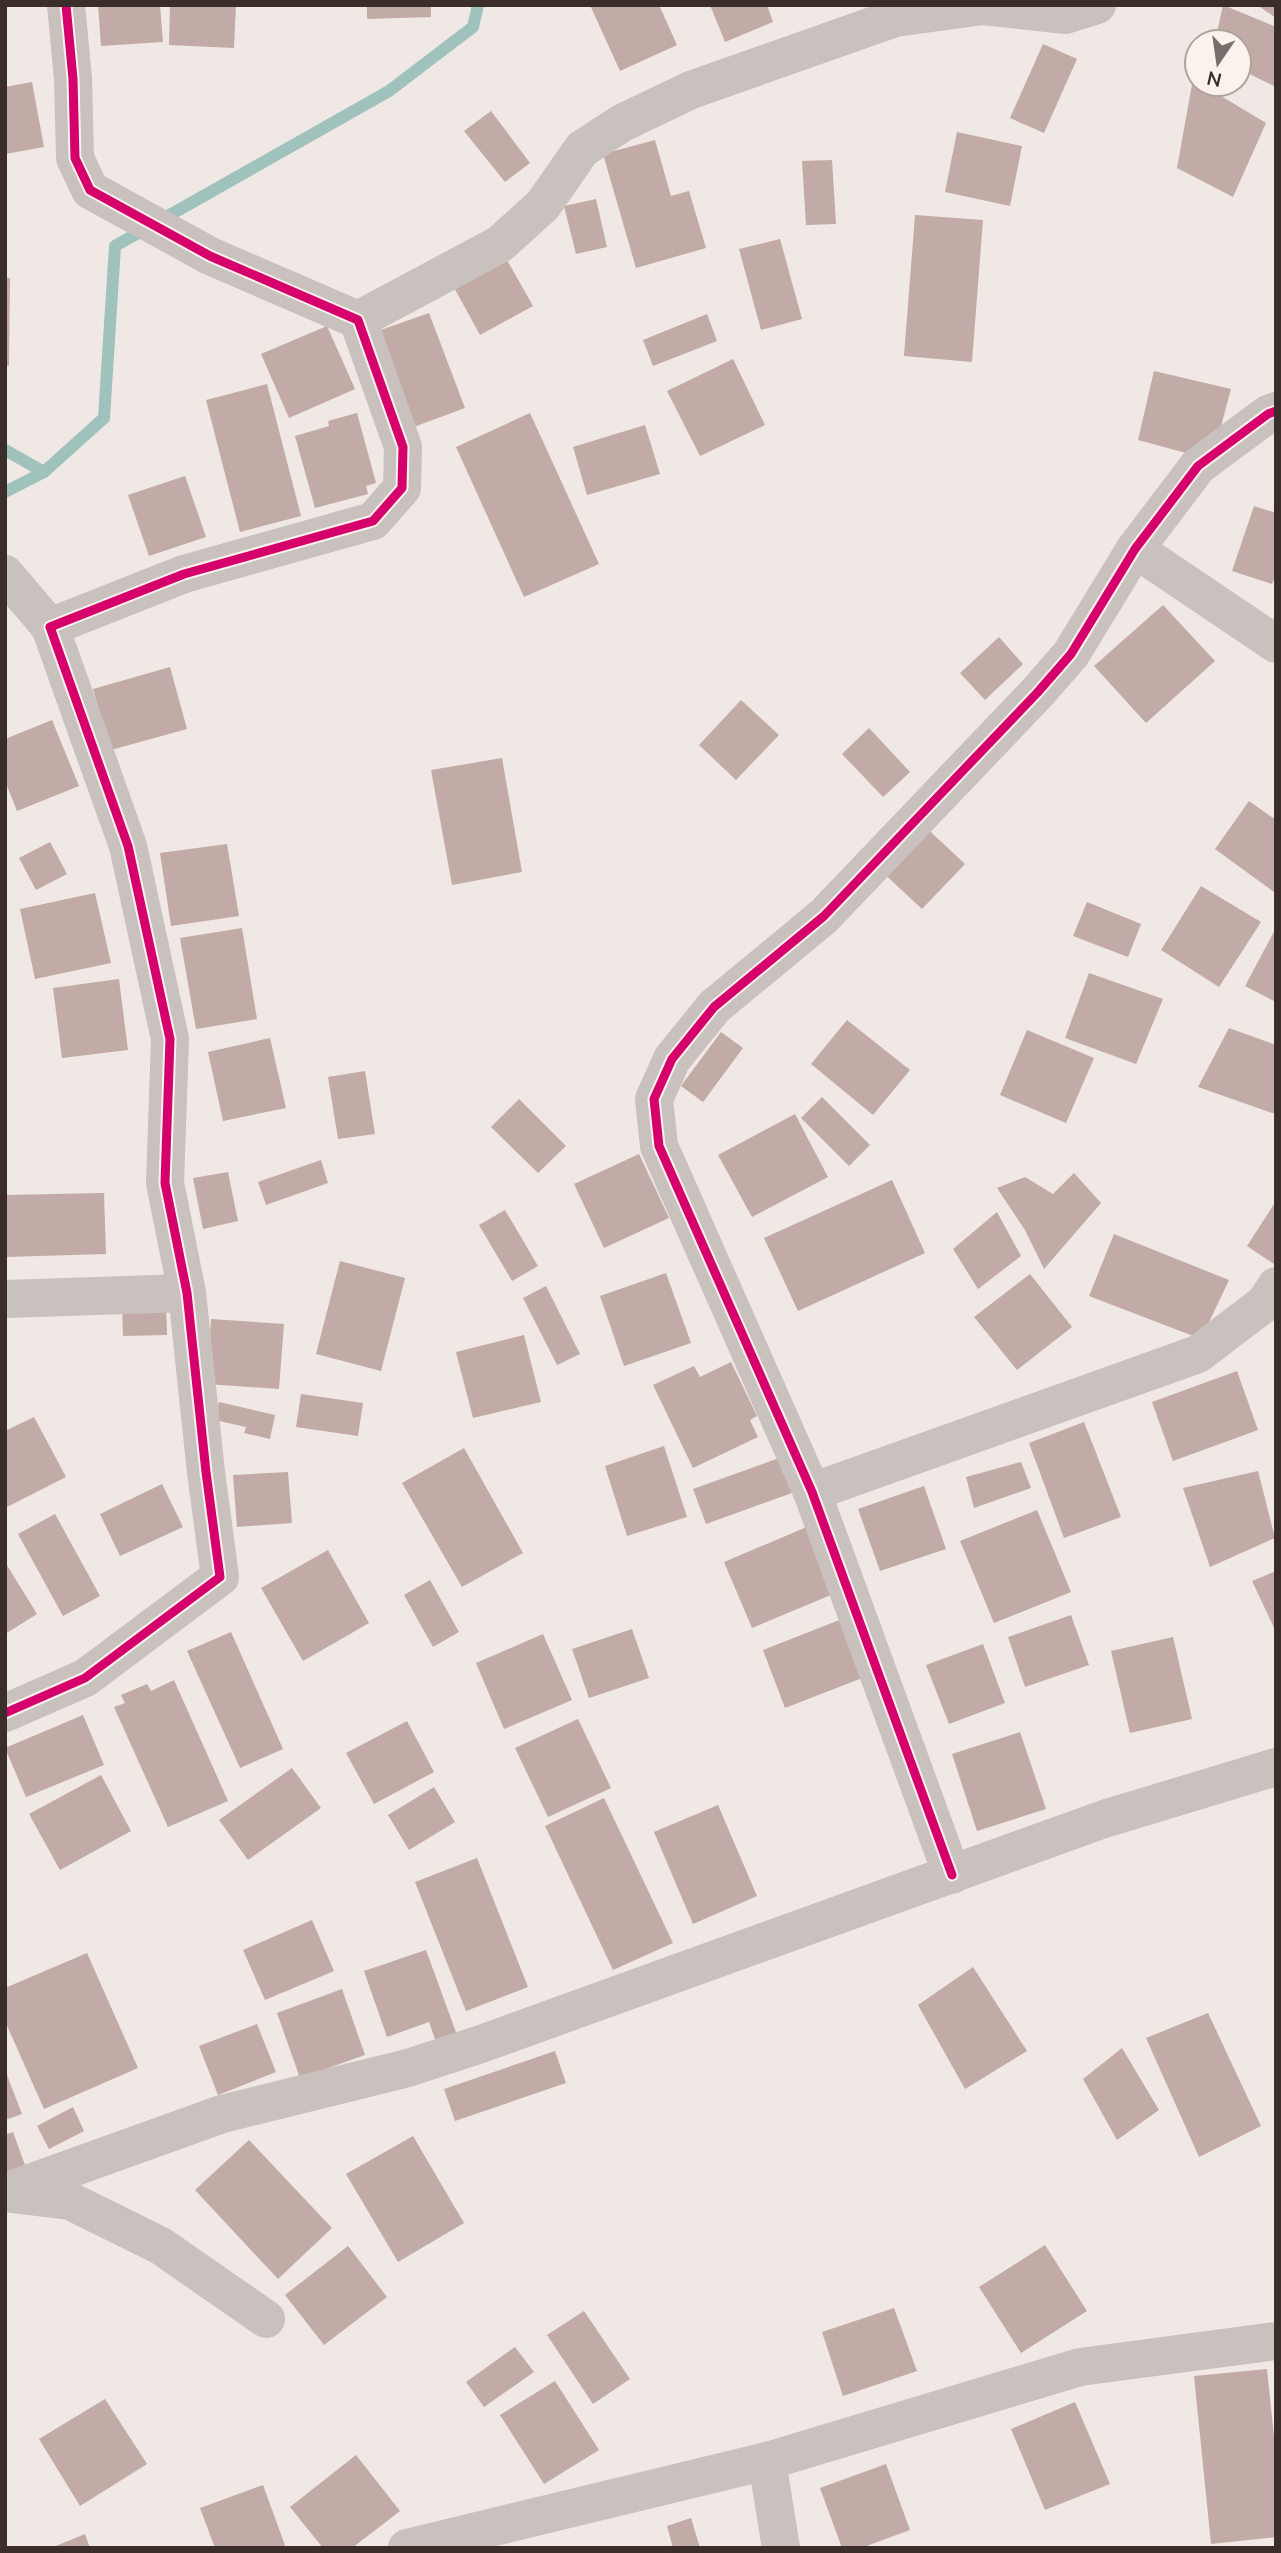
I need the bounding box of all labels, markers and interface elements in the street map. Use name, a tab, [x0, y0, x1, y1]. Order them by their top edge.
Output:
north arrow	[1183, 28, 1253, 98]
text: N	[1204, 66, 1224, 93]

